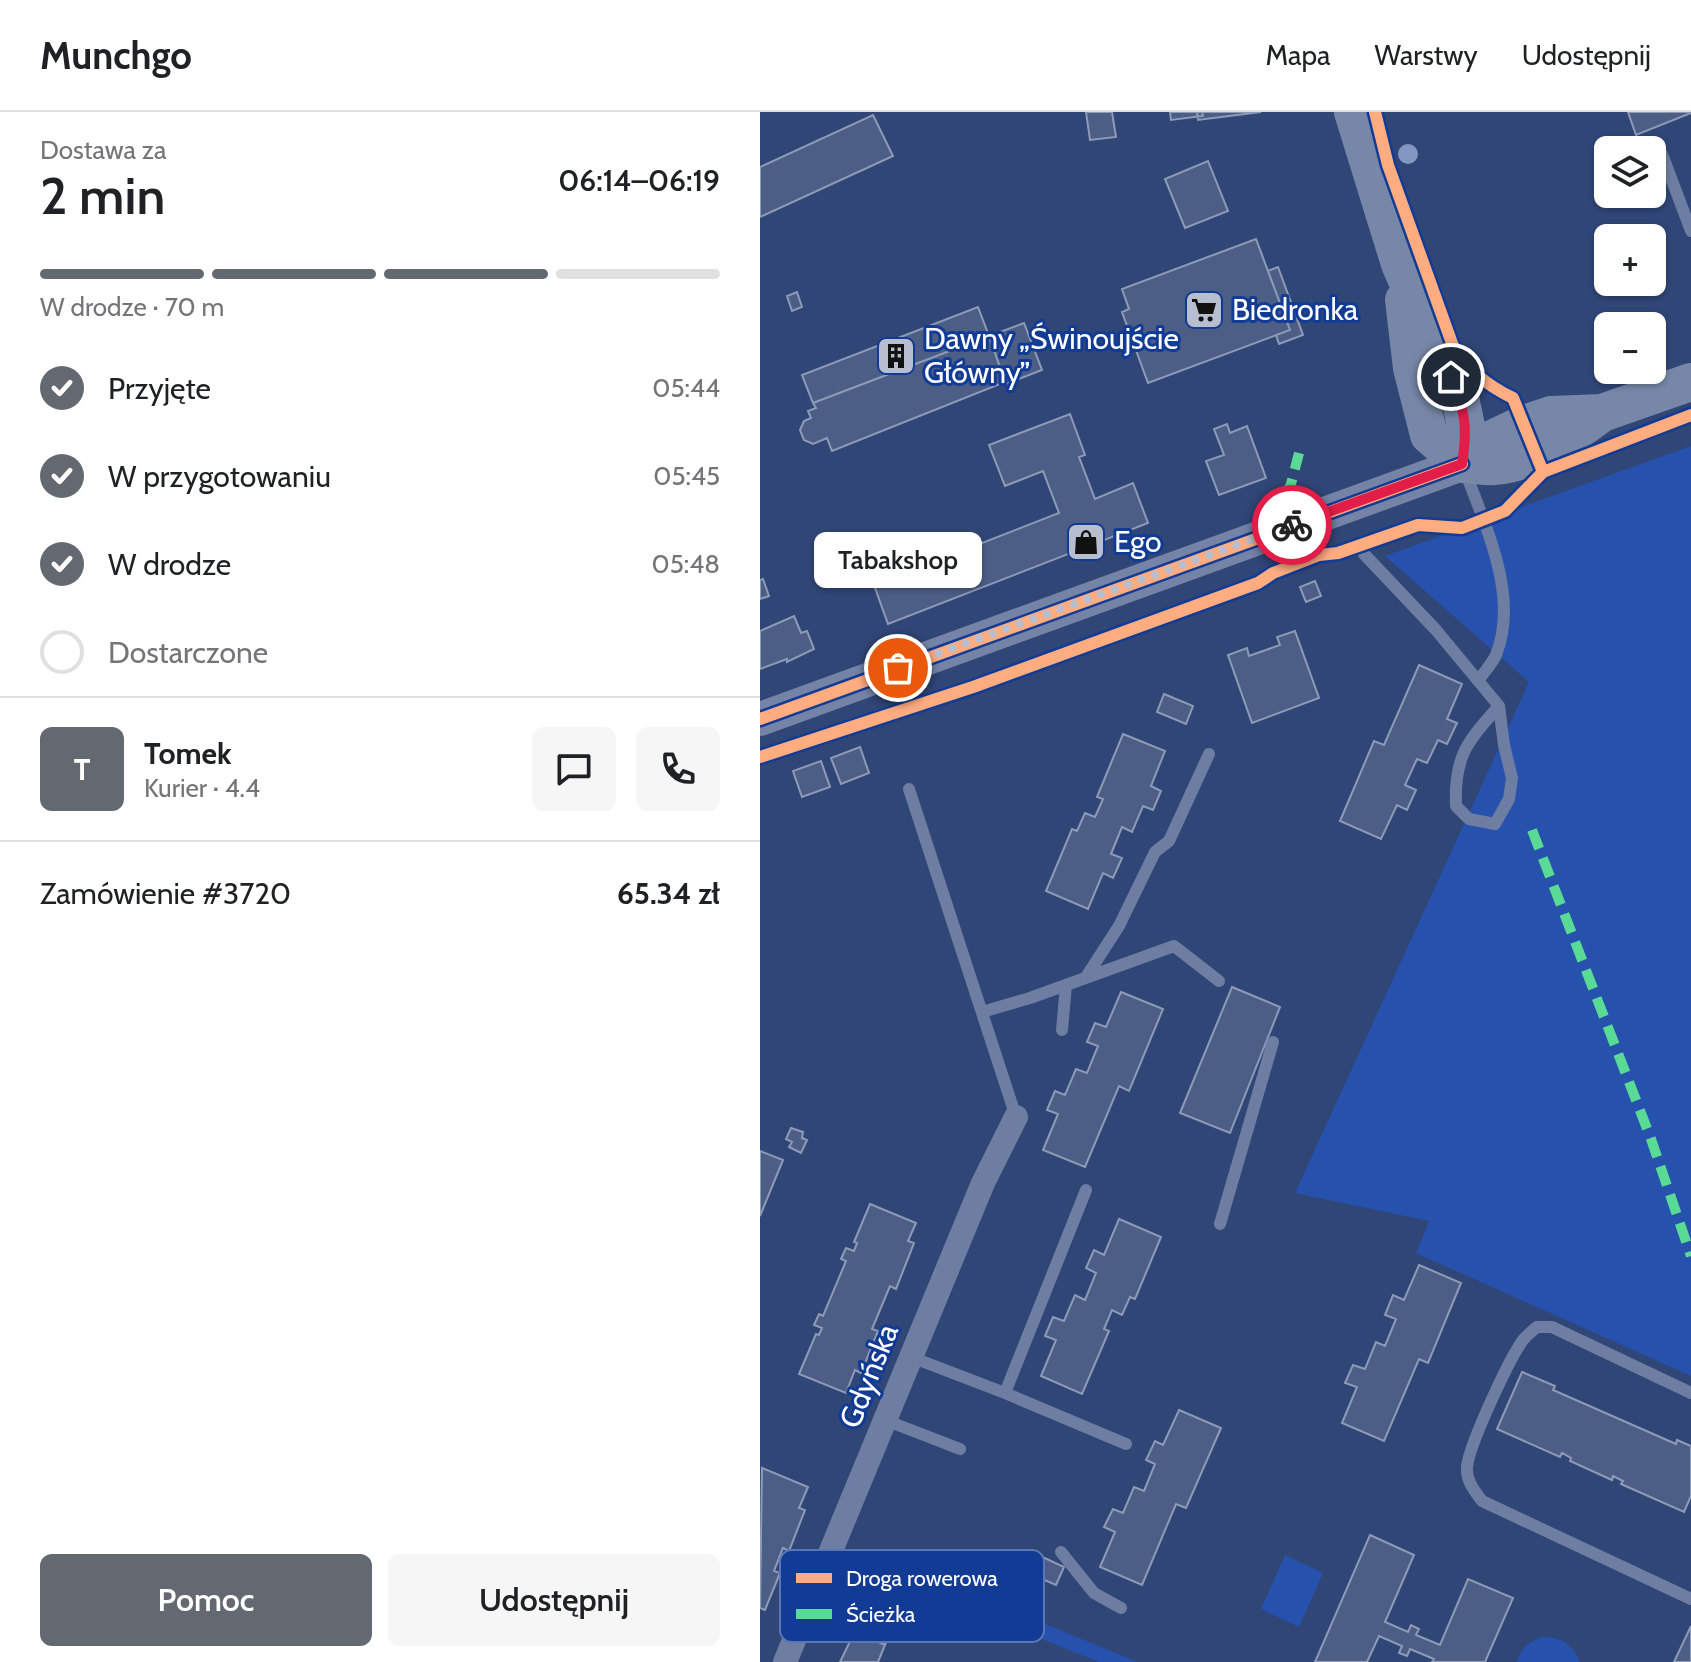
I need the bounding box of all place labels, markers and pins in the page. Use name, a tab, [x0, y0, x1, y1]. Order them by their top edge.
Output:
supermarket icon: Biedronka	[1183, 289, 1225, 331]
place label: Biedronka	[1232, 291, 1359, 328]
place label: Dawny „Świnoujście Główny”	[924, 320, 1179, 391]
building icon: Dawny „Świnoujście Główny”	[875, 335, 917, 377]
pin	[1417, 343, 1485, 411]
shop icon: Ego	[1065, 521, 1107, 563]
place label: Ego	[1114, 523, 1162, 560]
callout: Tabakshop	[814, 532, 982, 588]
pin	[864, 634, 932, 702]

